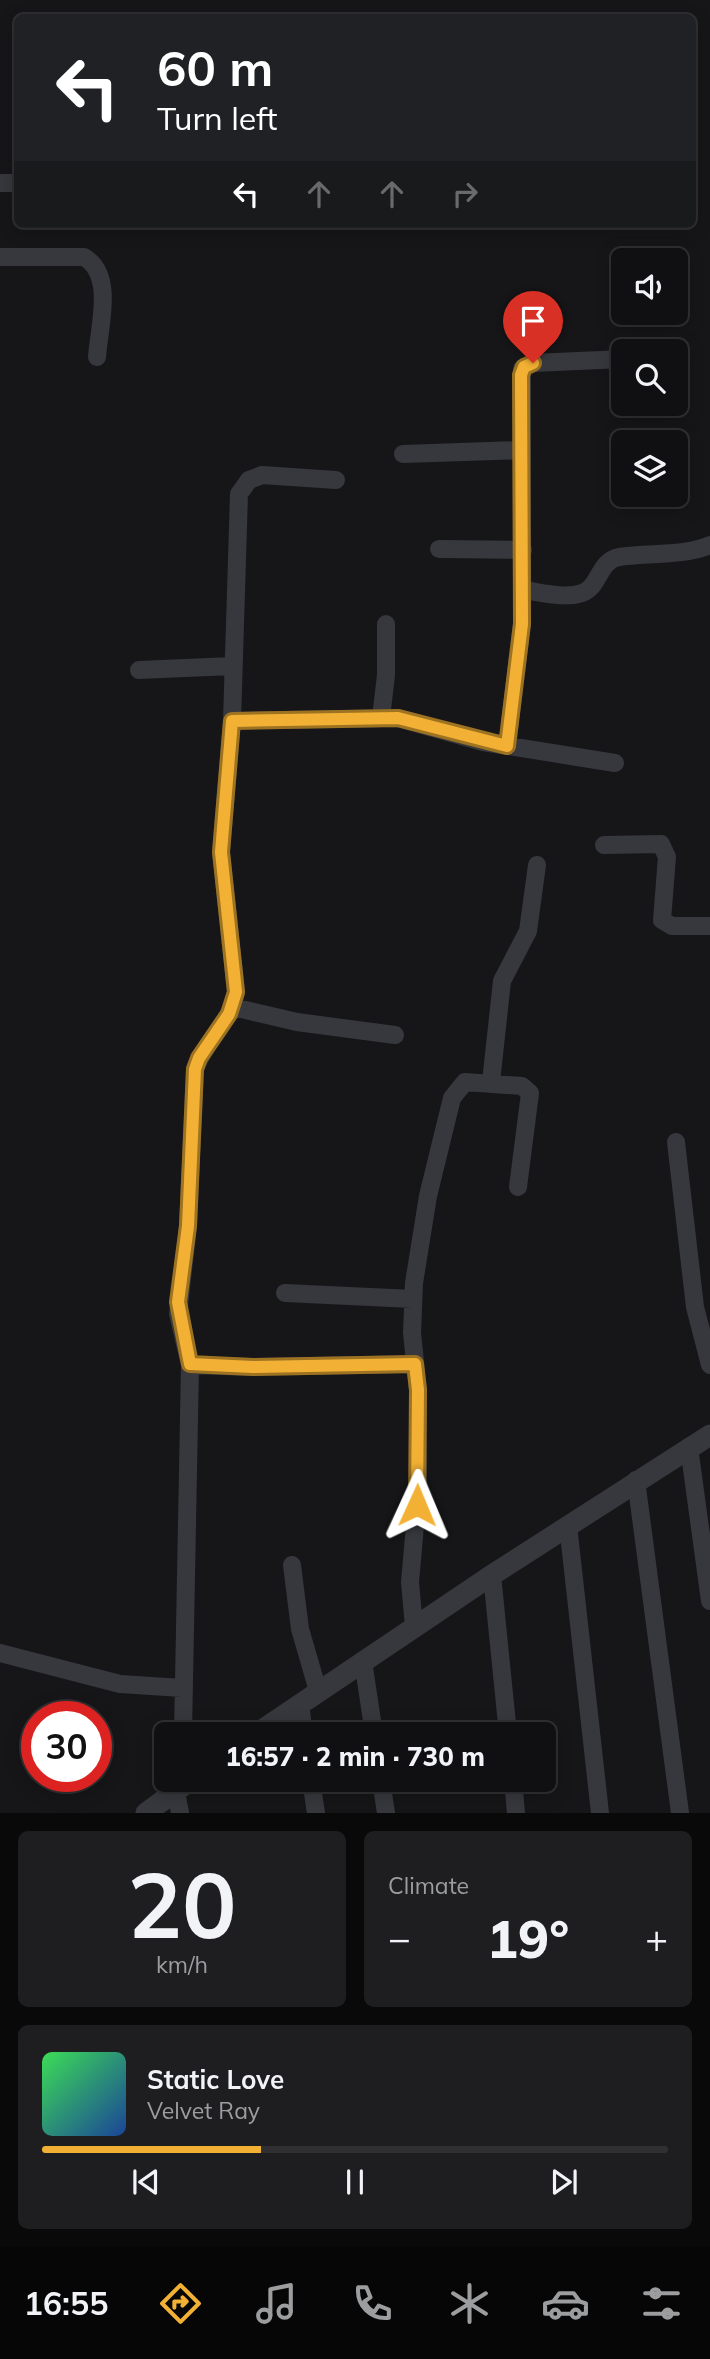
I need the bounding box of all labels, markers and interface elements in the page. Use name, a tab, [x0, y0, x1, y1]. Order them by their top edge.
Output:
text: 60 m	[157, 37, 273, 98]
icon: left	[42, 42, 133, 133]
text: Turn left	[157, 98, 277, 138]
icon: left	[227, 175, 265, 213]
icon: ahead	[300, 175, 338, 213]
icon: ahead	[373, 175, 411, 213]
icon: right	[446, 175, 484, 213]
map controls	[611, 248, 688, 507]
button: sound	[611, 248, 688, 325]
pin	[503, 291, 563, 363]
icon: arrive	[514, 302, 552, 340]
button: search	[611, 339, 688, 416]
button: layers	[611, 430, 688, 507]
position arrow	[380, 1468, 454, 1542]
speed limit sign: 30	[21, 1701, 112, 1792]
text: 16:57 · 2 min · 730 m	[225, 1740, 485, 1773]
text: 20	[127, 1847, 237, 1961]
text: Climate	[388, 1871, 469, 1900]
text: 19°	[487, 1906, 569, 1971]
text: −	[388, 1914, 411, 1962]
text: +	[645, 1914, 668, 1962]
text: km/h	[156, 1950, 208, 1979]
text: Static Love	[147, 2063, 284, 2096]
text: Velvet Ray	[147, 2096, 260, 2125]
icon: previous	[127, 2163, 165, 2201]
icon: pause	[336, 2163, 374, 2201]
icon: next	[545, 2163, 583, 2201]
icon: directions	[156, 2279, 205, 2328]
icon: music	[252, 2279, 301, 2328]
icon: phone	[348, 2279, 397, 2328]
icon: climate	[445, 2279, 494, 2328]
icon: car	[541, 2279, 590, 2328]
icon: filters	[637, 2279, 686, 2328]
text: 16:55	[24, 2283, 108, 2323]

